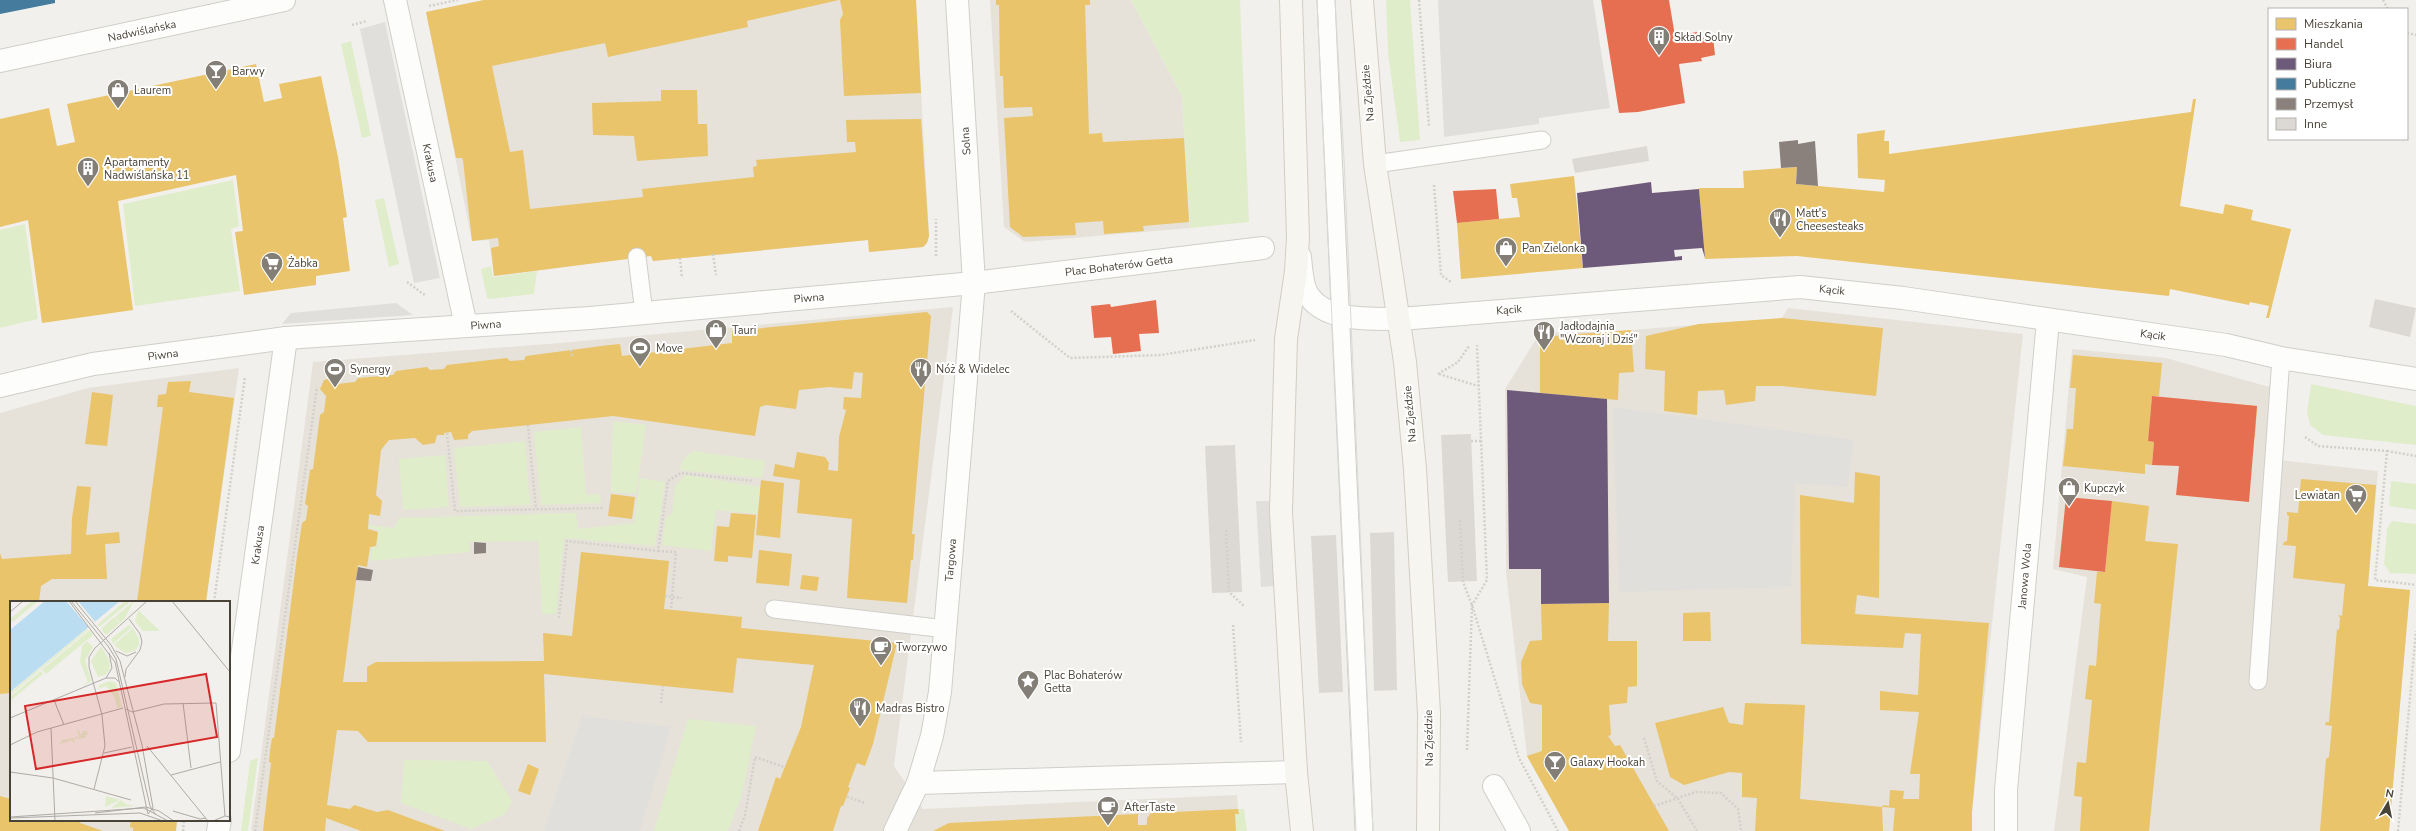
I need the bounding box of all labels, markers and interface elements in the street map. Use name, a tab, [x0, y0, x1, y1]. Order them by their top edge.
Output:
legend	[2268, 8, 2408, 140]
street label: Nadwiślańska	[107, 16, 178, 46]
text: Mieszkania	[2304, 16, 2363, 32]
building icon: Skład Solny	[1646, 24, 1672, 57]
place label: Skład Solny	[1674, 30, 1733, 45]
text: Handel	[2304, 36, 2344, 52]
text: Biura	[2304, 56, 2332, 72]
bar icon: Barwy	[203, 58, 229, 91]
place label: Barwy	[232, 64, 265, 79]
street label: Na Zjeździe	[1358, 64, 1378, 122]
text: Publiczne	[2304, 76, 2356, 92]
shop icon: Laurem	[105, 77, 131, 110]
place label: Laurem	[134, 83, 171, 98]
text: Przemysł	[2304, 96, 2354, 112]
text: Inne	[2304, 116, 2327, 132]
street label: Solna	[958, 126, 974, 156]
street label: Krakusa	[419, 142, 441, 184]
building icon: Apartamenty Nadwiślańska 11	[75, 155, 101, 188]
place label: Apartamenty Nadwiślańska 11	[104, 155, 189, 183]
restaurant icon: Matt's Cheesesteaks	[1767, 206, 1793, 239]
place label: Matt's Cheesesteaks	[1796, 206, 1864, 234]
shop icon: Pan Zielonka	[1493, 235, 1519, 268]
place label: Pan Zielonka	[1522, 241, 1585, 256]
supermarket icon: Żabka	[259, 250, 285, 283]
street label: Plac Bohaterów Getta	[1064, 252, 1174, 280]
place label: Żabka	[288, 256, 318, 271]
street label: Kącik	[1818, 281, 1846, 299]
street label: Piwna	[793, 289, 825, 307]
street label: Kącik	[1495, 301, 1523, 319]
street label: Piwna	[470, 316, 502, 334]
shop icon: Tauri	[703, 317, 729, 350]
restaurant icon: Jadłodajnia "Wczoraj i Dziś"	[1531, 319, 1557, 352]
place label: Jadłodajnia "Wczoraj i Dziś"	[1559, 319, 1638, 347]
place label: Tauri	[732, 323, 756, 338]
street label: Kącik	[2139, 326, 2167, 344]
sports icon: Move	[627, 335, 653, 368]
place label: Move	[656, 341, 683, 356]
street label: Piwna	[147, 345, 179, 365]
sports icon: Synergy	[322, 356, 348, 389]
restaurant icon: Nóż & Widelec	[908, 356, 934, 389]
place label: Synergy	[350, 362, 391, 377]
place label: Nóż & Widelec	[936, 362, 1010, 377]
street label: Na Zjeździe	[1400, 385, 1420, 443]
shop icon: Kupczyk	[2056, 475, 2082, 508]
place label: Kupczyk	[2084, 481, 2125, 496]
supermarket icon: Lewiatan	[2343, 482, 2369, 515]
place label: Lewiatan	[2295, 488, 2340, 503]
street label: Krakusa	[248, 524, 268, 566]
street label: Targowa	[942, 538, 960, 582]
street label: Janowa Wola	[2015, 542, 2035, 611]
inset map	[10, 601, 230, 821]
cafe icon: Tworzywo	[868, 634, 894, 667]
place label: Tworzywo	[896, 640, 947, 655]
place icon: Plac Bohaterów Getta	[1015, 668, 1041, 701]
place label: Plac Bohaterów Getta	[1044, 668, 1122, 696]
restaurant icon: Madras Bistro	[847, 695, 873, 728]
place label: Madras Bistro	[876, 701, 945, 716]
street label: Na Zjeździe	[1421, 709, 1437, 766]
bar icon: Galaxy Hookah	[1542, 749, 1568, 782]
place label: Galaxy Hookah	[1570, 755, 1645, 770]
north arrow	[2368, 783, 2408, 823]
text: N	[2384, 786, 2395, 802]
cafe icon: AfterTaste	[1095, 794, 1121, 827]
place label: AfterTaste	[1124, 800, 1176, 815]

